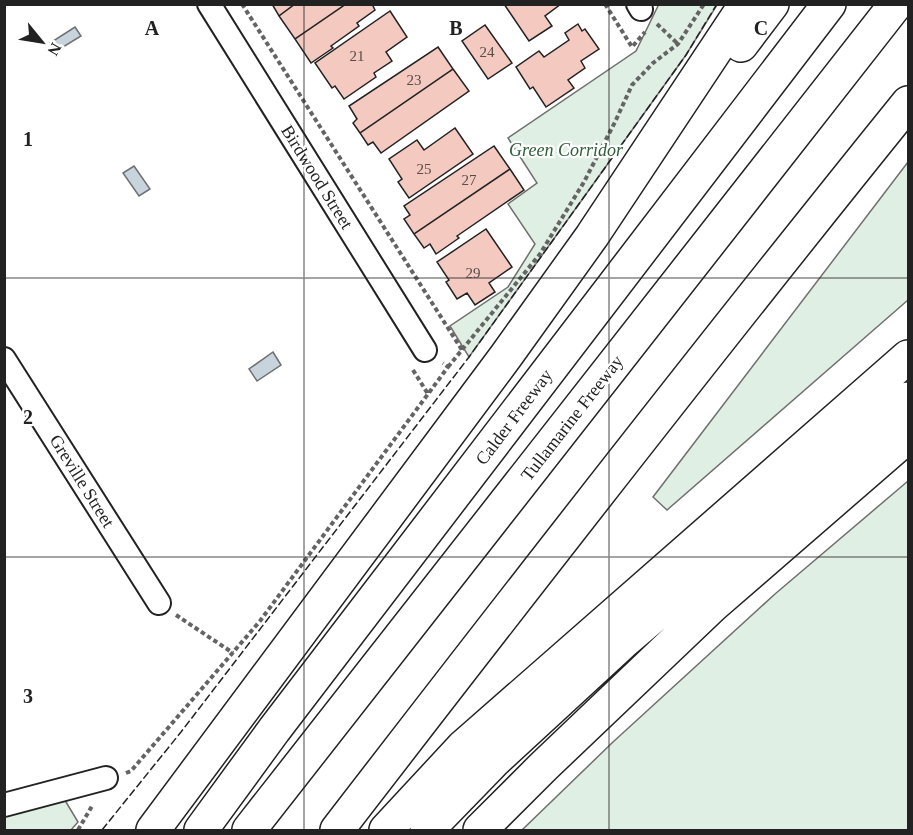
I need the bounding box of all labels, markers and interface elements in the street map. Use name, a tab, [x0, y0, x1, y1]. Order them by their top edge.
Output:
north arrow	[12, 12, 72, 72]
text: A	[145, 17, 160, 39]
text: B	[449, 17, 463, 39]
text: C	[754, 17, 768, 39]
text: N	[44, 40, 65, 59]
house number: 24	[480, 44, 495, 60]
house number: 21	[350, 48, 365, 64]
house number: 23	[407, 72, 422, 88]
street label: Birdwood Street	[277, 121, 357, 233]
text: 1	[23, 128, 33, 150]
park label: Green Corridor	[509, 140, 624, 160]
house number: 25	[417, 161, 432, 177]
house number: 27	[462, 172, 477, 188]
house number: 29	[466, 265, 481, 281]
street label: Tullamarine Freeway	[517, 351, 627, 485]
street label: Calder Freeway	[472, 365, 556, 469]
text: 2	[23, 406, 33, 428]
street label: Greville Street	[46, 431, 118, 531]
text: 3	[23, 685, 33, 707]

